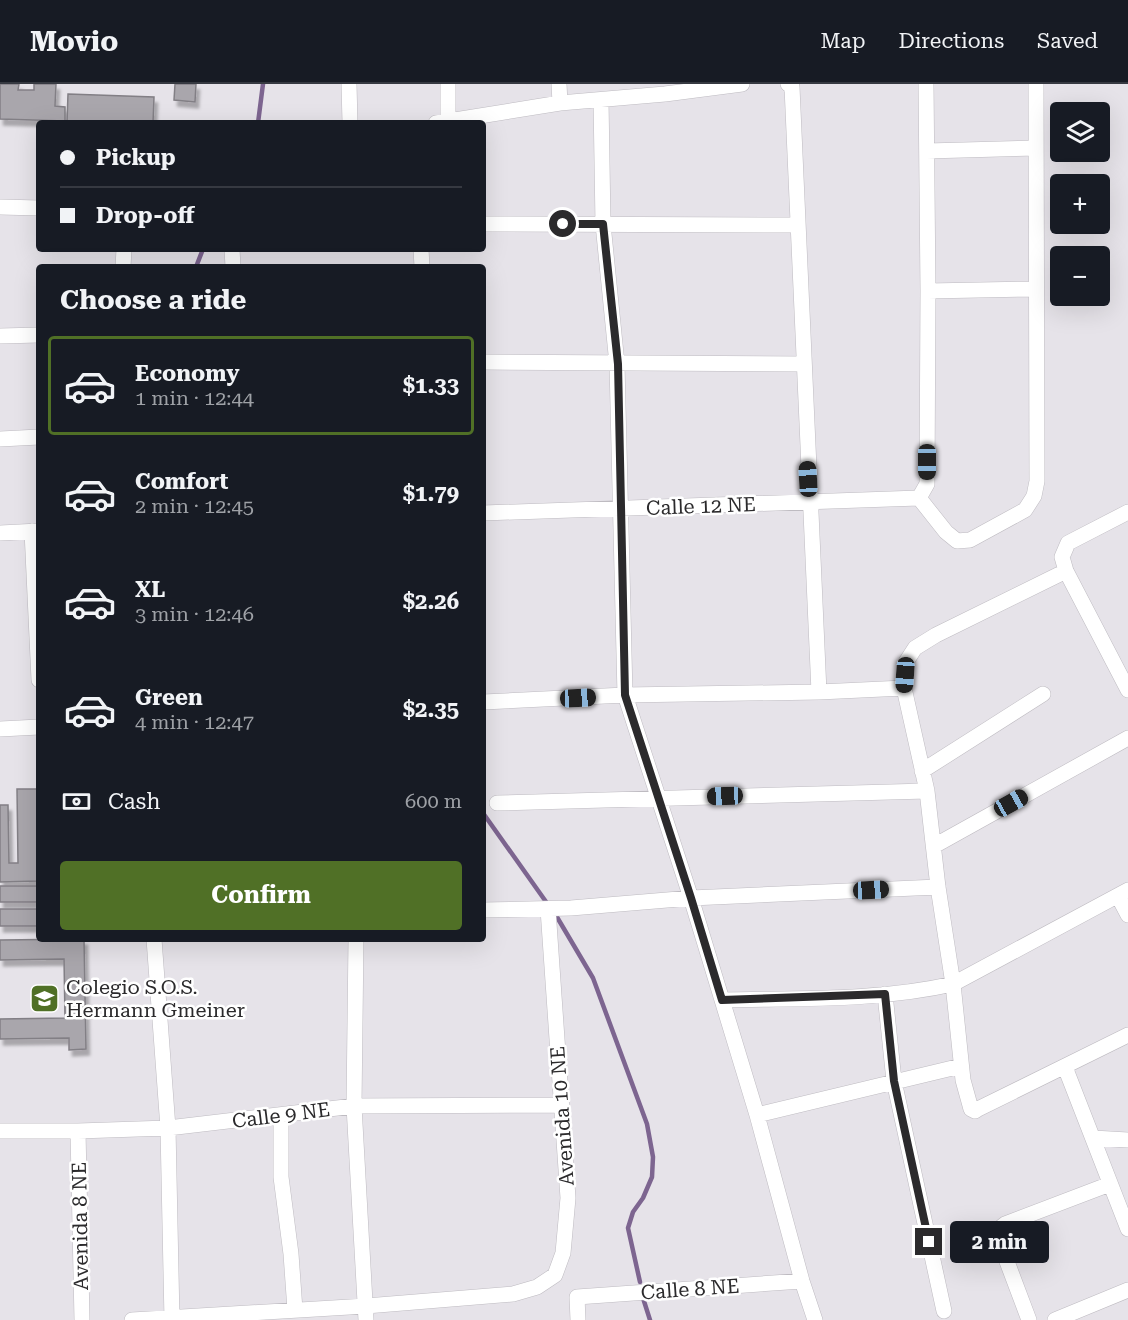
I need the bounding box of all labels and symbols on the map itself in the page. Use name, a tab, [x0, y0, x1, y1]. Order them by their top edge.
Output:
route start	[549, 210, 576, 237]
car	[918, 444, 936, 480]
car	[798, 461, 818, 497]
street label: Calle 12 NE	[646, 492, 756, 520]
car	[895, 656, 915, 694]
car	[560, 688, 596, 708]
car	[707, 786, 743, 806]
car	[991, 786, 1031, 820]
car	[853, 880, 889, 900]
place label: Colegio S.O.S. Hermann Gmeiner	[66, 975, 245, 1022]
school or university icon: Colegio S.O.S. Hermann Gmeiner	[29, 982, 61, 1014]
street label: Avenida 10 NE	[545, 1045, 579, 1187]
street label: Calle 9 NE	[231, 1097, 331, 1133]
street label: Avenida 8 NE	[67, 1161, 93, 1291]
callout: 2 min	[950, 1221, 1049, 1263]
route end	[915, 1228, 942, 1255]
street label: Calle 8 NE	[640, 1274, 740, 1304]

